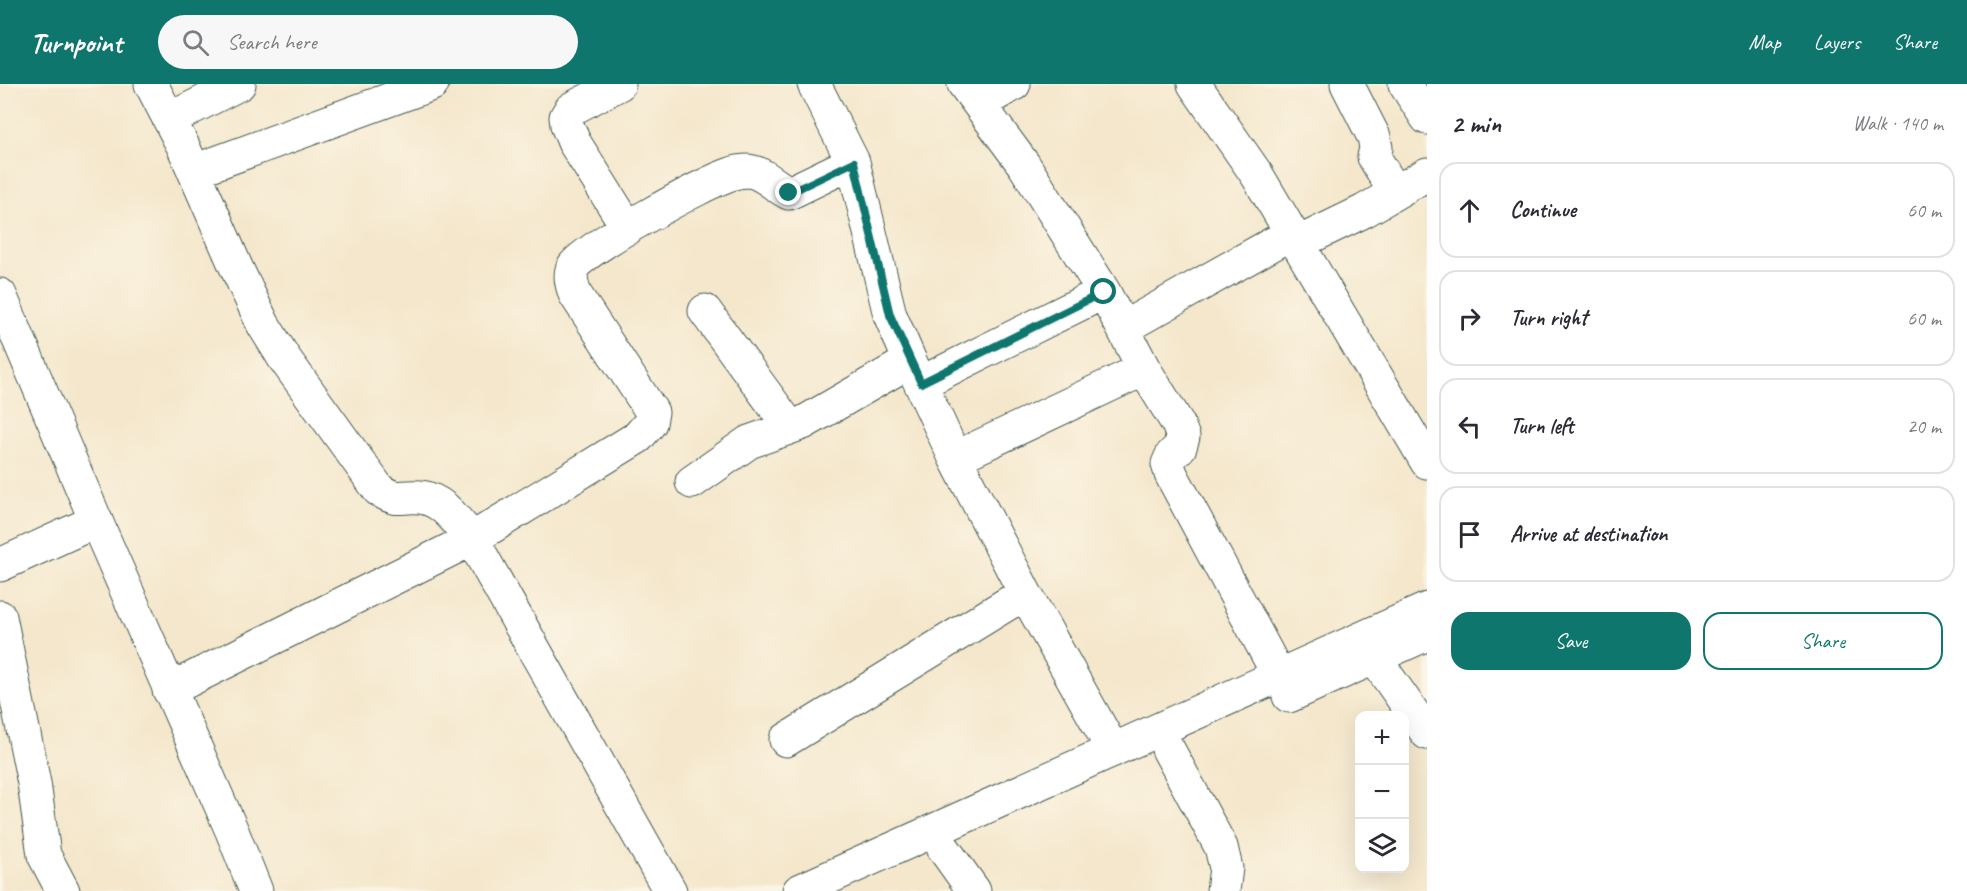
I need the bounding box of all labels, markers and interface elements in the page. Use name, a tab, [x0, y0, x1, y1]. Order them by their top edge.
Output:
search box	[158, 15, 578, 69]
text: Turnpoint	[30, 25, 122, 60]
icon: search	[179, 26, 212, 59]
text: Search here	[227, 28, 317, 56]
text: Map	[1748, 29, 1781, 55]
text: Layers	[1814, 29, 1860, 55]
text: Share	[1893, 29, 1937, 55]
text: 2 min	[1451, 107, 1501, 140]
text: Walk · 140 m	[1853, 111, 1943, 136]
route end	[775, 179, 801, 205]
icon: ahead	[1453, 194, 1486, 227]
text: Continue	[1510, 196, 1576, 224]
text: 60 m	[1907, 198, 1941, 223]
route start	[1090, 278, 1116, 304]
icon: right	[1453, 302, 1486, 335]
text: Turn right	[1510, 304, 1587, 332]
text: 60 m	[1907, 306, 1941, 331]
icon: left	[1453, 410, 1486, 443]
text: Turn left	[1510, 412, 1574, 440]
text: 20 m	[1907, 414, 1941, 439]
icon: arrive	[1453, 518, 1486, 551]
text: Arrive at destination	[1510, 520, 1667, 548]
button: Save	[1451, 612, 1691, 670]
button: Share	[1703, 612, 1943, 670]
map controls	[1355, 711, 1409, 873]
button: +	[1355, 711, 1409, 765]
button: −	[1355, 765, 1409, 819]
button: layers	[1355, 819, 1409, 873]

